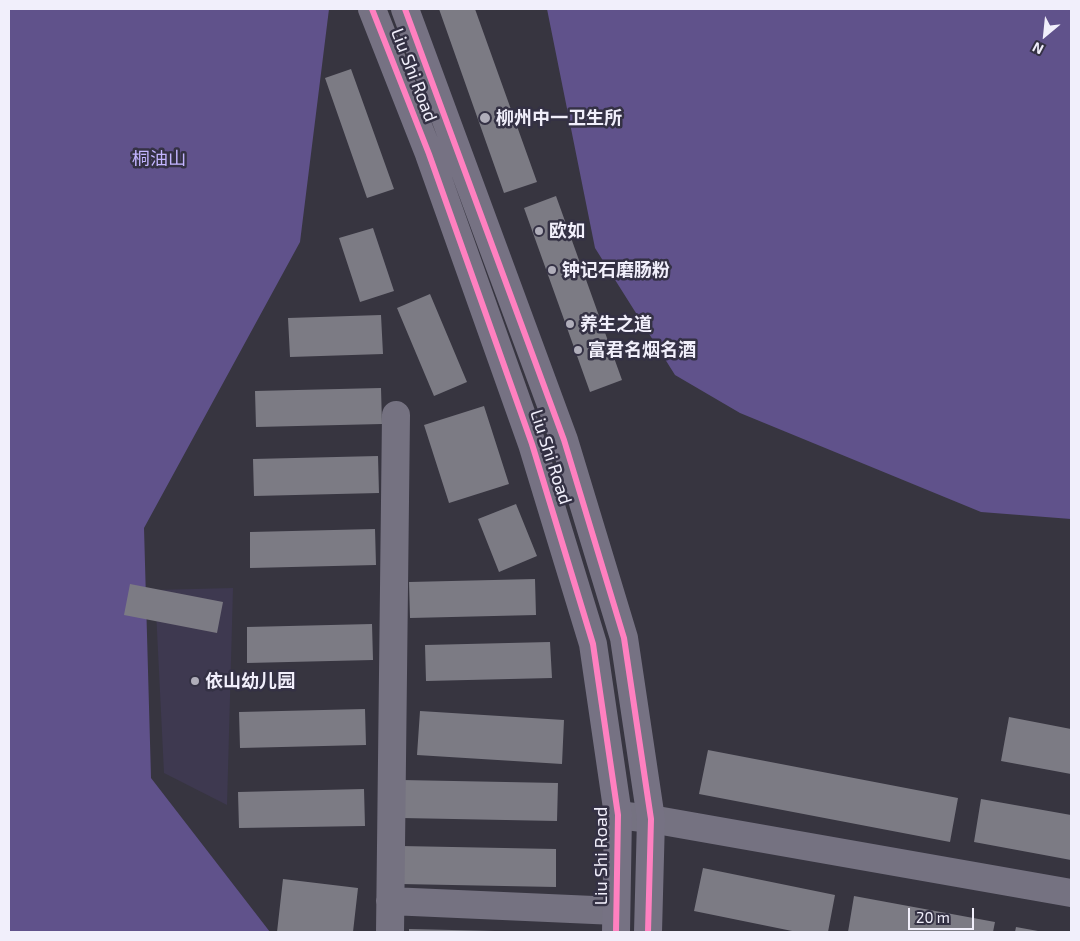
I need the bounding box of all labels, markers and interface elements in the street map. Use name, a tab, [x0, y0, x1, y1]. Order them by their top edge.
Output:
north arrow	[1020, 10, 1070, 60]
street label: Liu Shi Road	[386, 25, 442, 125]
text: N	[1029, 39, 1046, 59]
place label: 柳州中一卫生所	[496, 107, 622, 129]
marker: 柳州中一卫生所	[478, 111, 492, 125]
park label: 桐油山	[132, 148, 186, 170]
place label: 欧如	[549, 220, 585, 242]
marker: 欧如	[533, 225, 545, 237]
place label: 钟记石磨肠粉	[562, 259, 670, 281]
marker: 钟记石磨肠粉	[546, 264, 558, 276]
place label: 养生之道	[580, 313, 652, 335]
marker: 养生之道	[564, 318, 576, 330]
place label: 富君名烟名酒	[588, 339, 696, 361]
marker: 富君名烟名酒	[572, 344, 584, 356]
street label: Liu Shi Road	[526, 407, 576, 507]
place label: 依山幼儿园	[205, 670, 295, 692]
marker: 依山幼儿园	[189, 675, 201, 687]
street label: Liu Shi Road	[590, 807, 612, 905]
scale bar	[910, 898, 976, 930]
text: 20 m	[916, 908, 950, 926]

